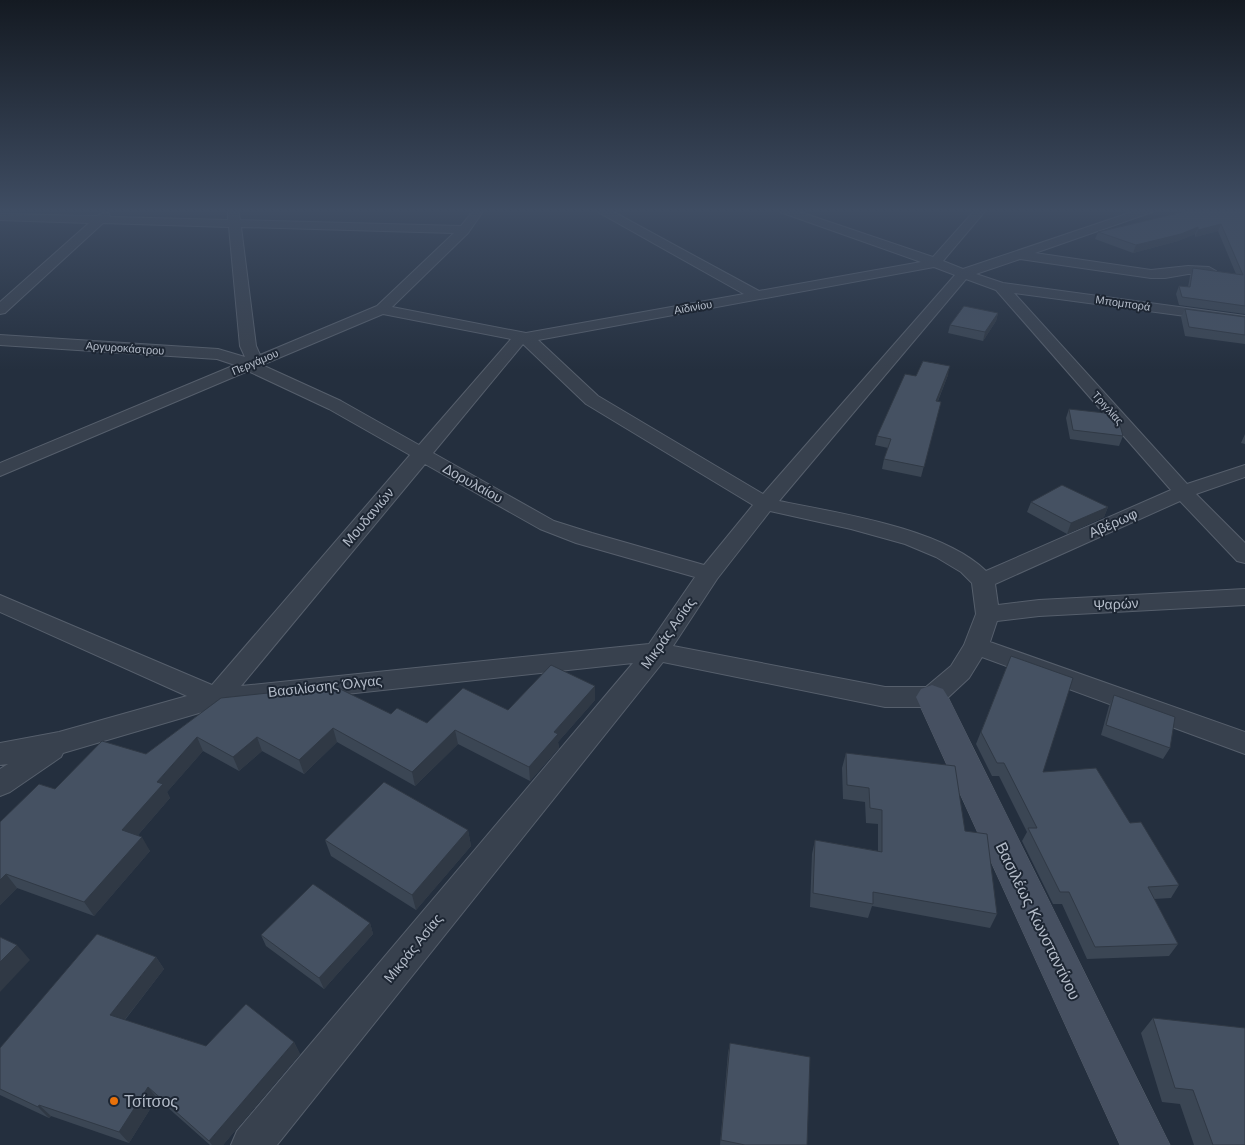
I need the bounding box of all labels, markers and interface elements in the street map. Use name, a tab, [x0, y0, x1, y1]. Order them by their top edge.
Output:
street label: Μπομπορά	[1095, 293, 1152, 313]
street label: Αϊδινίου	[673, 298, 713, 316]
street label: Αργυροκάστρου	[85, 339, 165, 357]
street label: Περγάμου	[230, 347, 280, 377]
street label: Τριγλίας	[1090, 389, 1126, 427]
street label: Δορυλαίου	[440, 460, 506, 506]
street label: Μουδανιών	[339, 485, 397, 549]
street label: Αβέρωφ	[1086, 505, 1140, 541]
street label: Μικράς Ασίας	[637, 594, 699, 672]
street label: Ψαρών	[1093, 595, 1139, 613]
street label: Βασιλίσσης Όλγας	[267, 672, 383, 700]
street label: Βασιλέως Κωνσταντίνου	[992, 840, 1084, 1002]
street label: Μικράς Ασίας	[380, 910, 446, 986]
place label: Τσίτσος	[124, 1093, 178, 1110]
marker: Τσίτσος	[108, 1095, 120, 1107]

